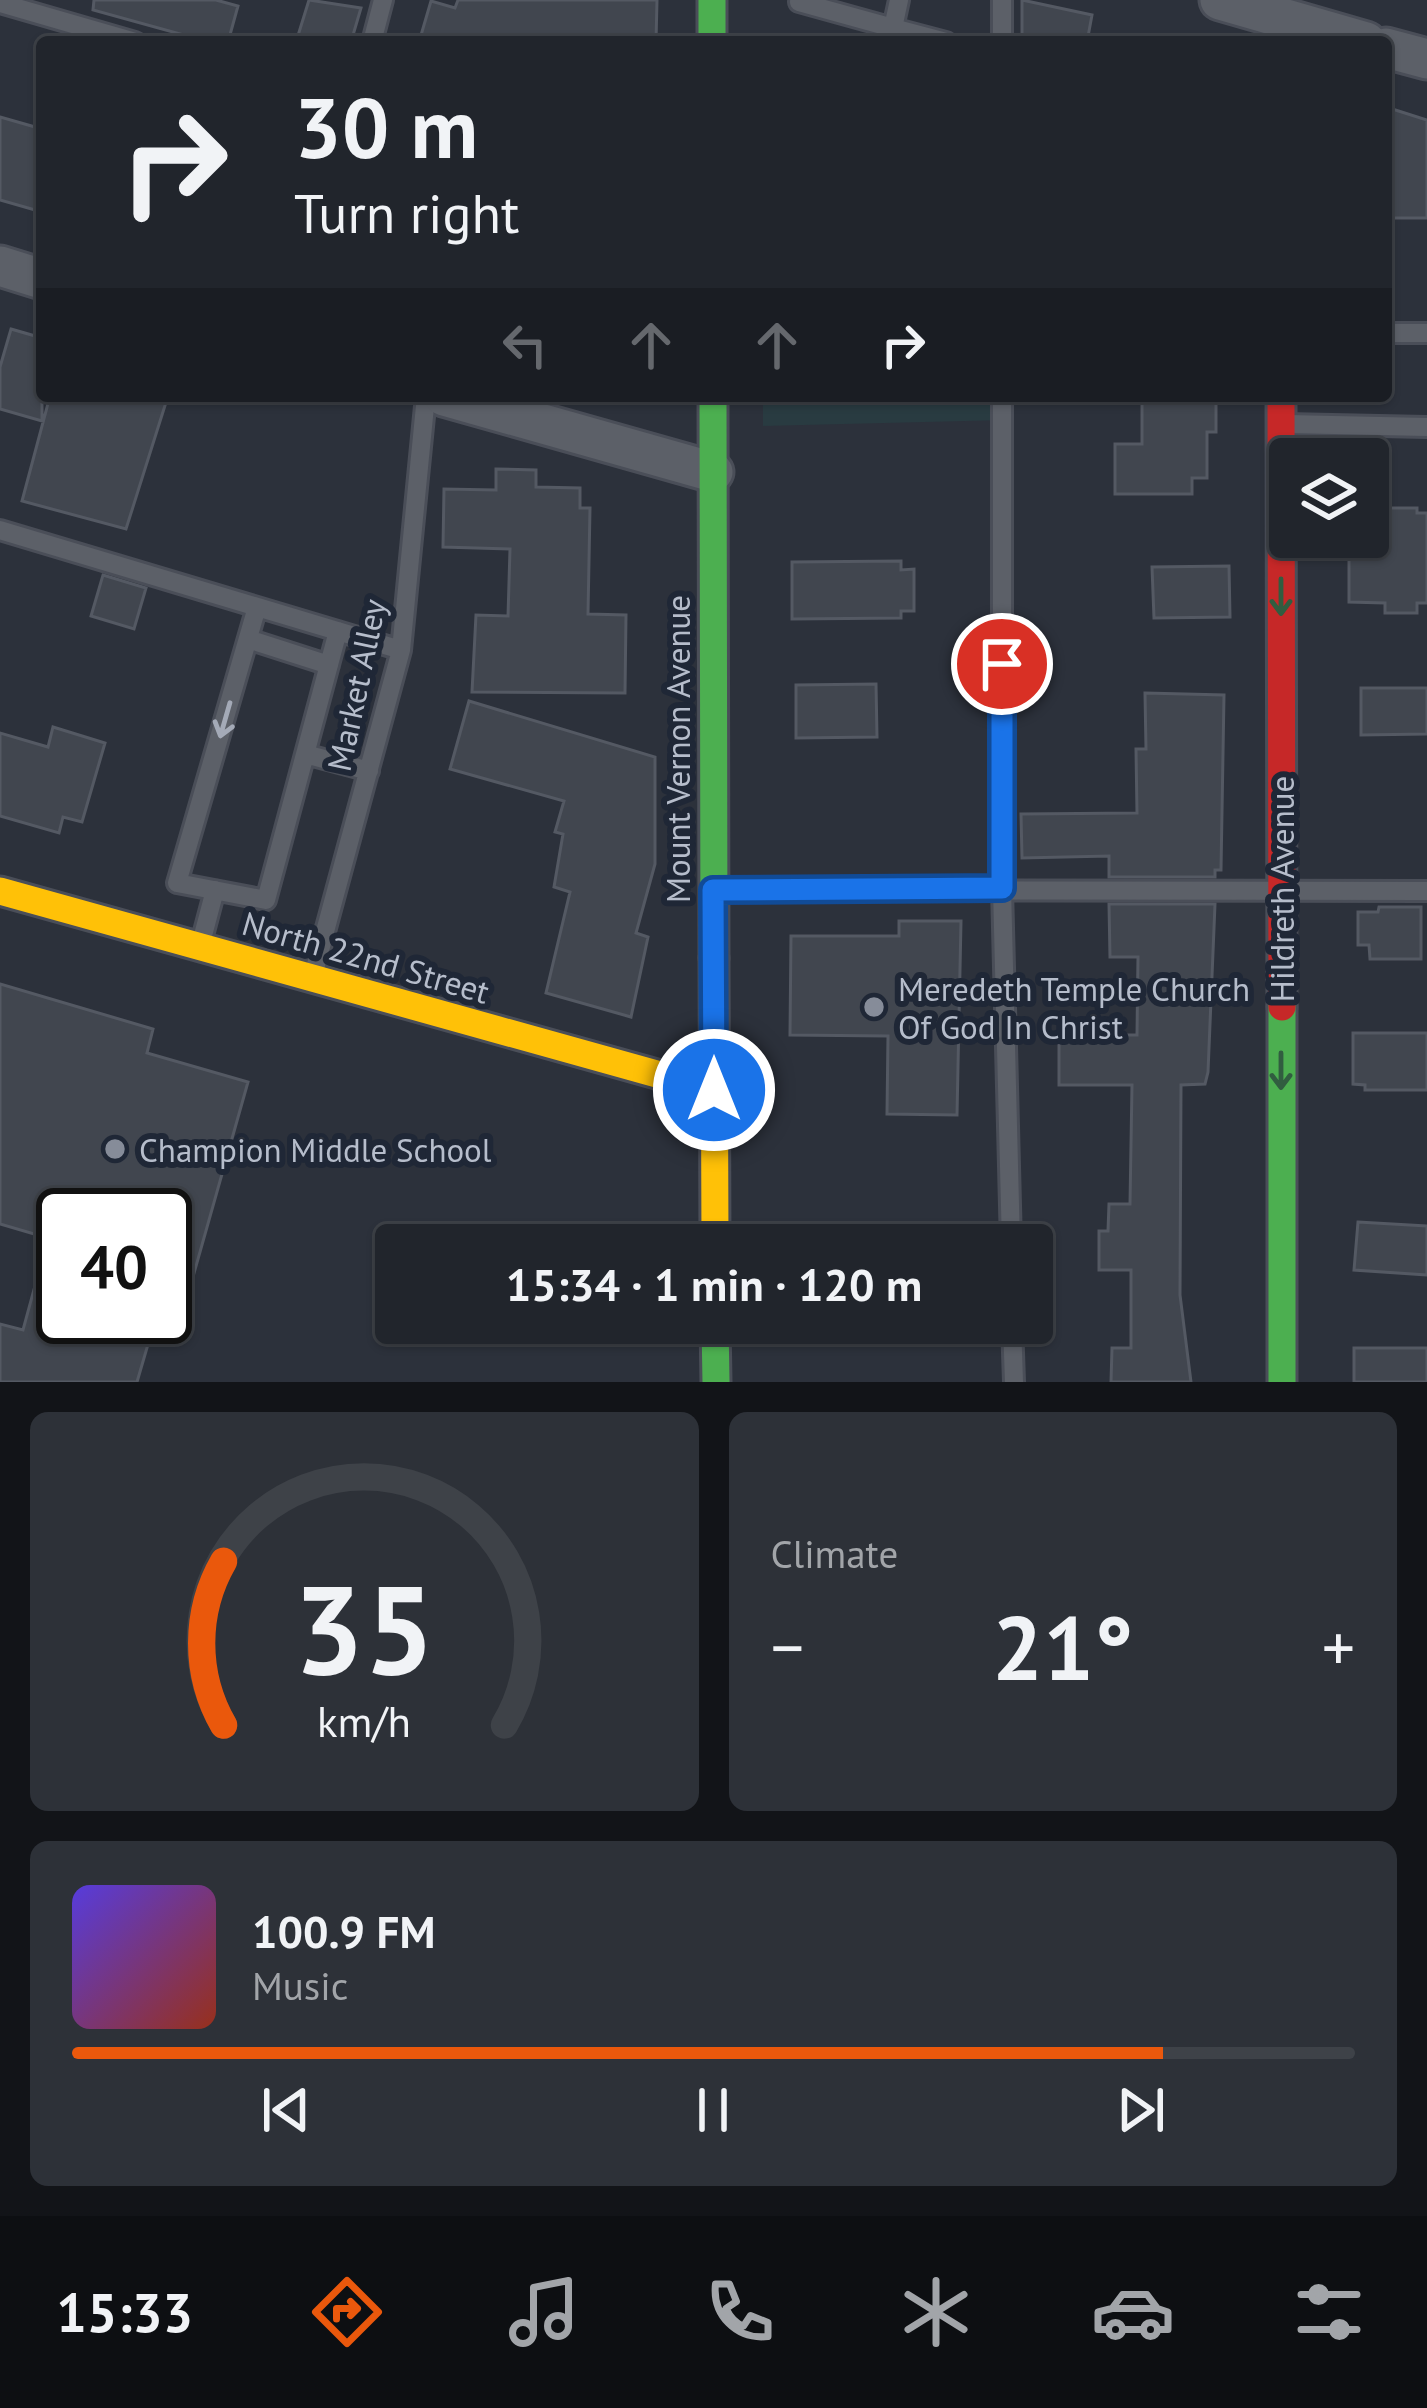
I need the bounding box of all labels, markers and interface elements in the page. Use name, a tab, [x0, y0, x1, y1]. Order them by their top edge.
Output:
text: 30 m	[294, 72, 478, 181]
icon: right	[96, 84, 252, 240]
text: Turn right	[294, 178, 519, 248]
icon: left	[492, 312, 558, 378]
icon: ahead	[618, 312, 684, 378]
icon: ahead	[744, 312, 810, 378]
icon: right	[870, 312, 936, 378]
map controls	[1269, 438, 1389, 558]
button: layers	[1269, 438, 1389, 558]
one-way arrow	[1270, 577, 1292, 616]
street label: Market Alley	[317, 594, 395, 775]
street label: Mount Vernon Avenue	[656, 595, 699, 903]
pin	[951, 613, 1053, 715]
icon: arrive	[969, 631, 1035, 697]
one-way arrow	[212, 700, 234, 738]
street label: Hildreth Avenue	[1260, 776, 1303, 1002]
street label: North 22nd Street	[237, 901, 495, 1013]
place label: Meredeth Temple Church Of God In Christ	[898, 967, 1250, 1048]
marker: Meredeth Temple Church Of God In Christ	[861, 994, 887, 1020]
position arrow	[651, 1027, 777, 1153]
one-way arrow	[1270, 1051, 1293, 1090]
place label: Champion Middle School	[139, 1128, 492, 1171]
marker: Champion Middle School	[102, 1136, 128, 1162]
speed limit sign: 40	[36, 1188, 192, 1344]
text: 15:34 · 1 min · 120 m	[506, 1255, 922, 1313]
text: Climate	[771, 1528, 898, 1579]
text: 35	[293, 1547, 435, 1708]
text: 21°	[992, 1588, 1133, 1705]
text: −	[771, 1604, 804, 1689]
text: +	[1322, 1604, 1355, 1689]
text: km/h	[317, 1692, 411, 1748]
text: 100.9 FM	[252, 1902, 435, 1960]
text: Music	[252, 1960, 348, 2011]
icon: previous	[253, 2077, 319, 2143]
icon: pause	[680, 2077, 746, 2143]
icon: next	[1108, 2077, 1174, 2143]
icon: directions	[305, 2270, 389, 2354]
icon: music	[502, 2270, 586, 2354]
icon: phone	[698, 2270, 782, 2354]
icon: climate	[894, 2270, 978, 2354]
icon: car	[1091, 2270, 1175, 2354]
icon: filters	[1287, 2270, 1371, 2354]
text: 15:33	[56, 2277, 193, 2347]

